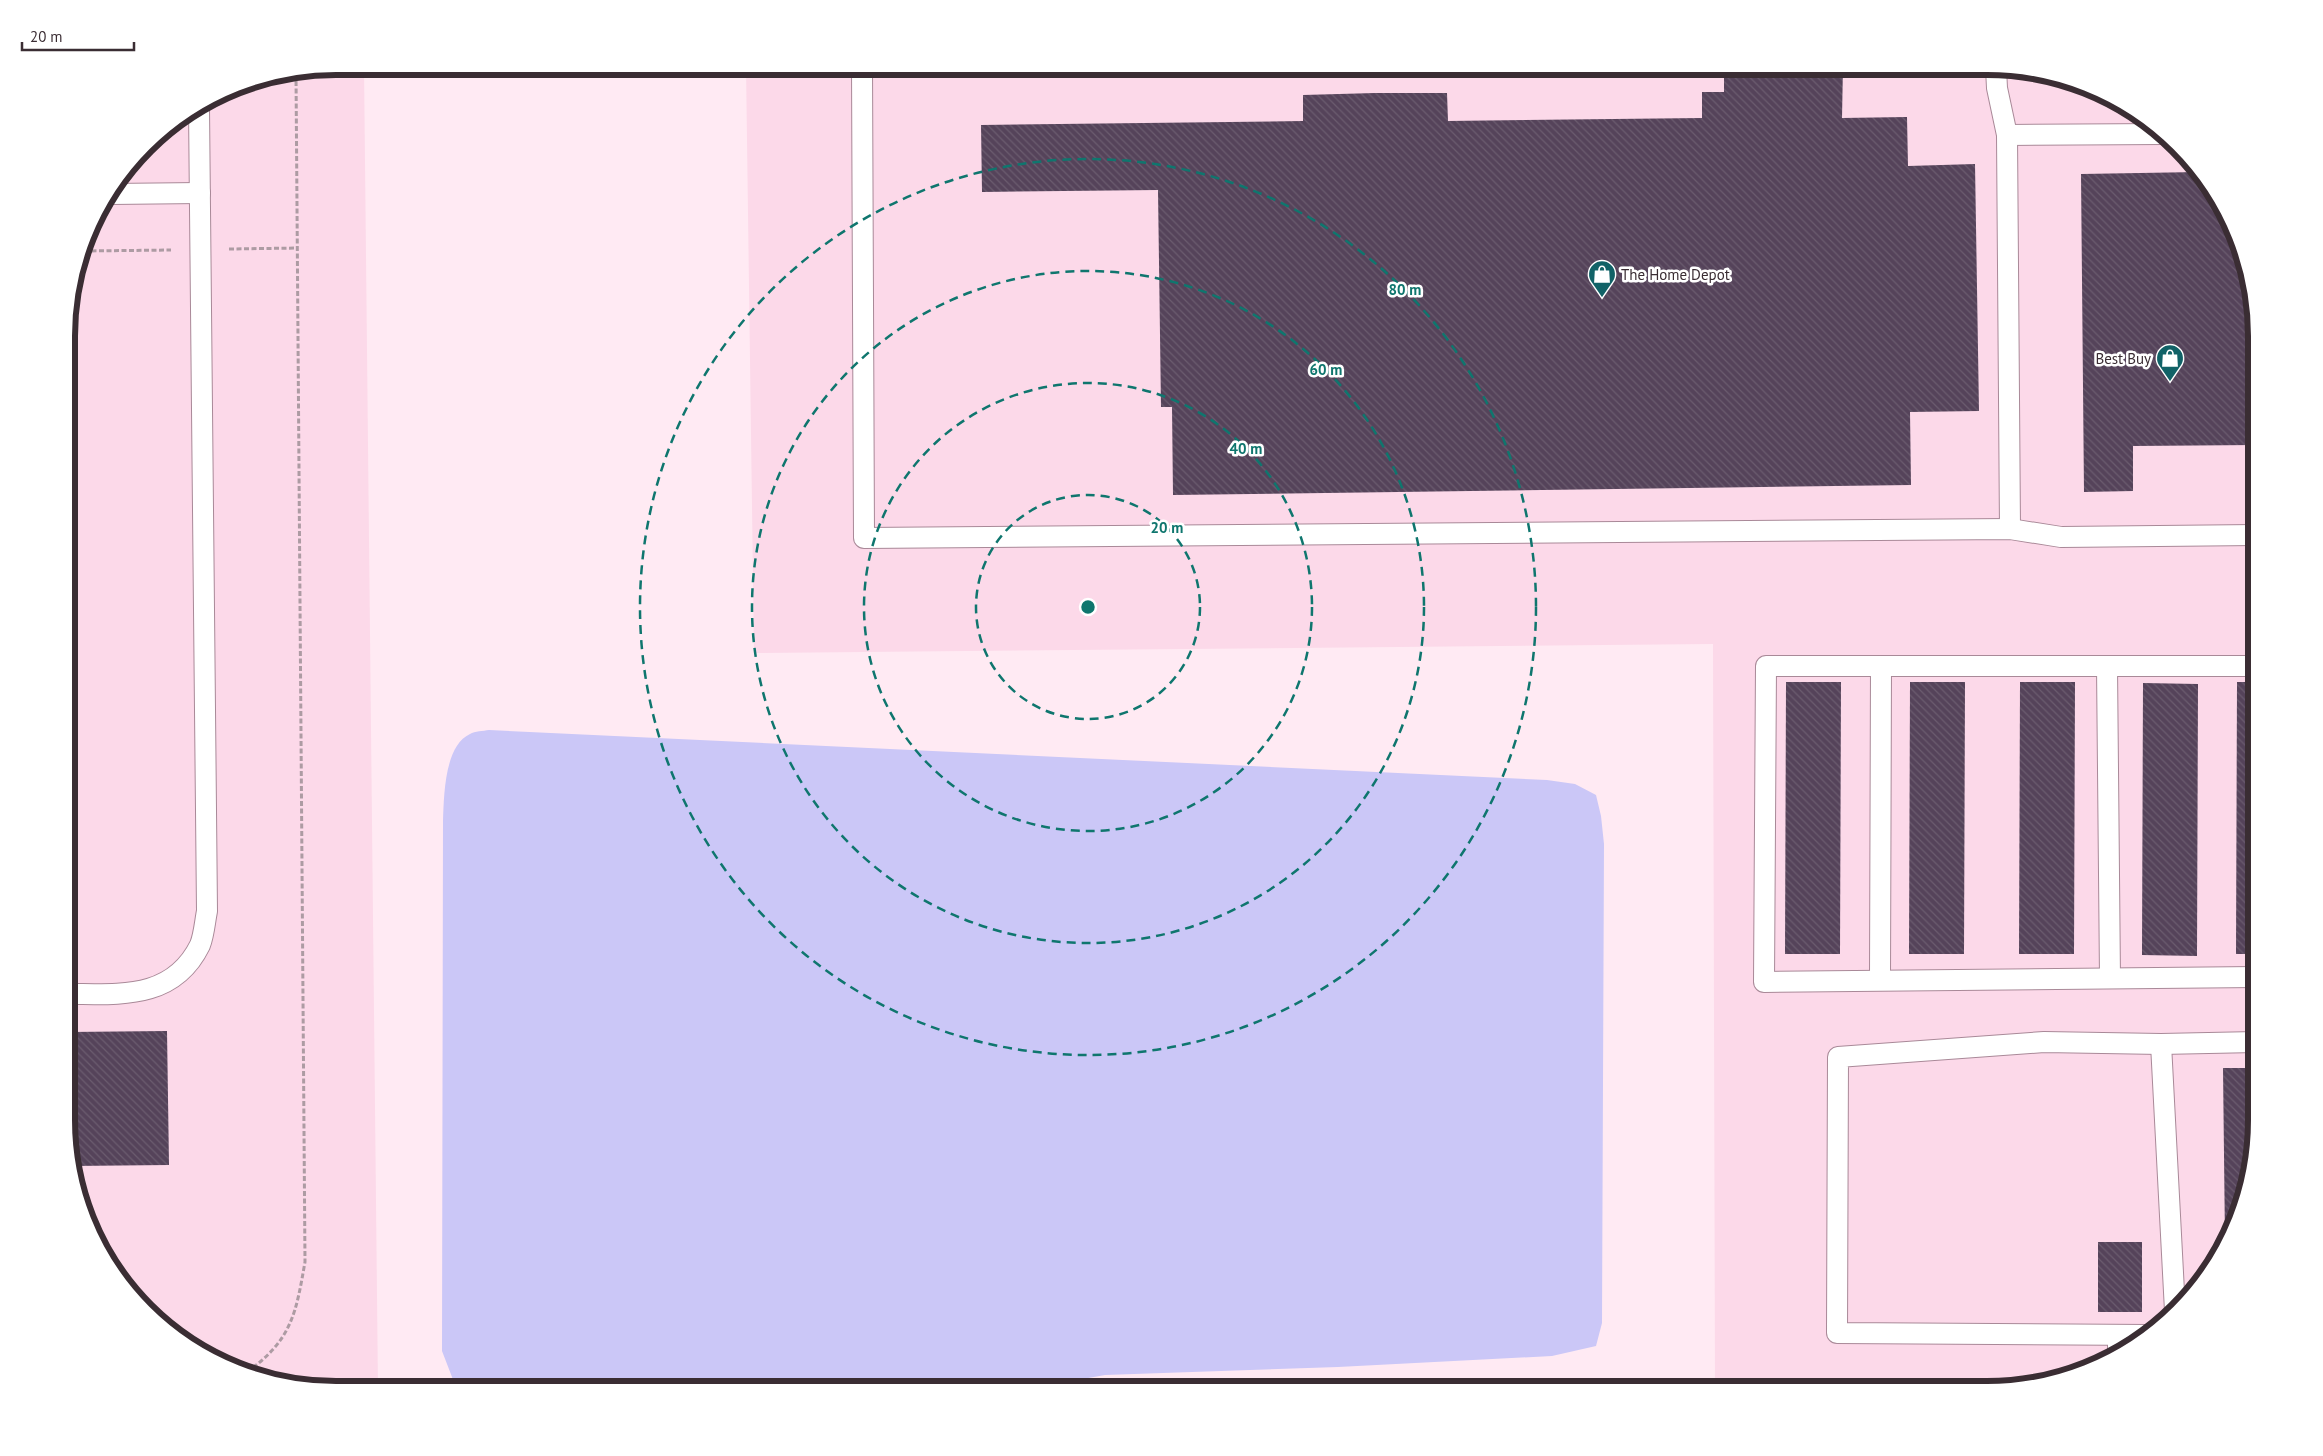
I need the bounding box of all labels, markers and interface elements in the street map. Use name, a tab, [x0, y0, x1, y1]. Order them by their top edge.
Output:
scale bar	[22, 20, 135, 52]
text: 20 m	[30, 27, 63, 46]
shop icon: The Home Depot	[1587, 259, 1617, 298]
place label: The Home Depot	[1621, 265, 1730, 284]
text: 80 m	[1389, 280, 1421, 299]
shop icon: Best Buy	[2155, 343, 2185, 382]
place label: Best Buy	[2095, 349, 2151, 368]
text: 60 m	[1310, 360, 1342, 379]
text: 40 m	[1230, 439, 1262, 458]
text: 20 m	[1151, 518, 1183, 537]
centre of rings	[1079, 598, 1097, 616]

